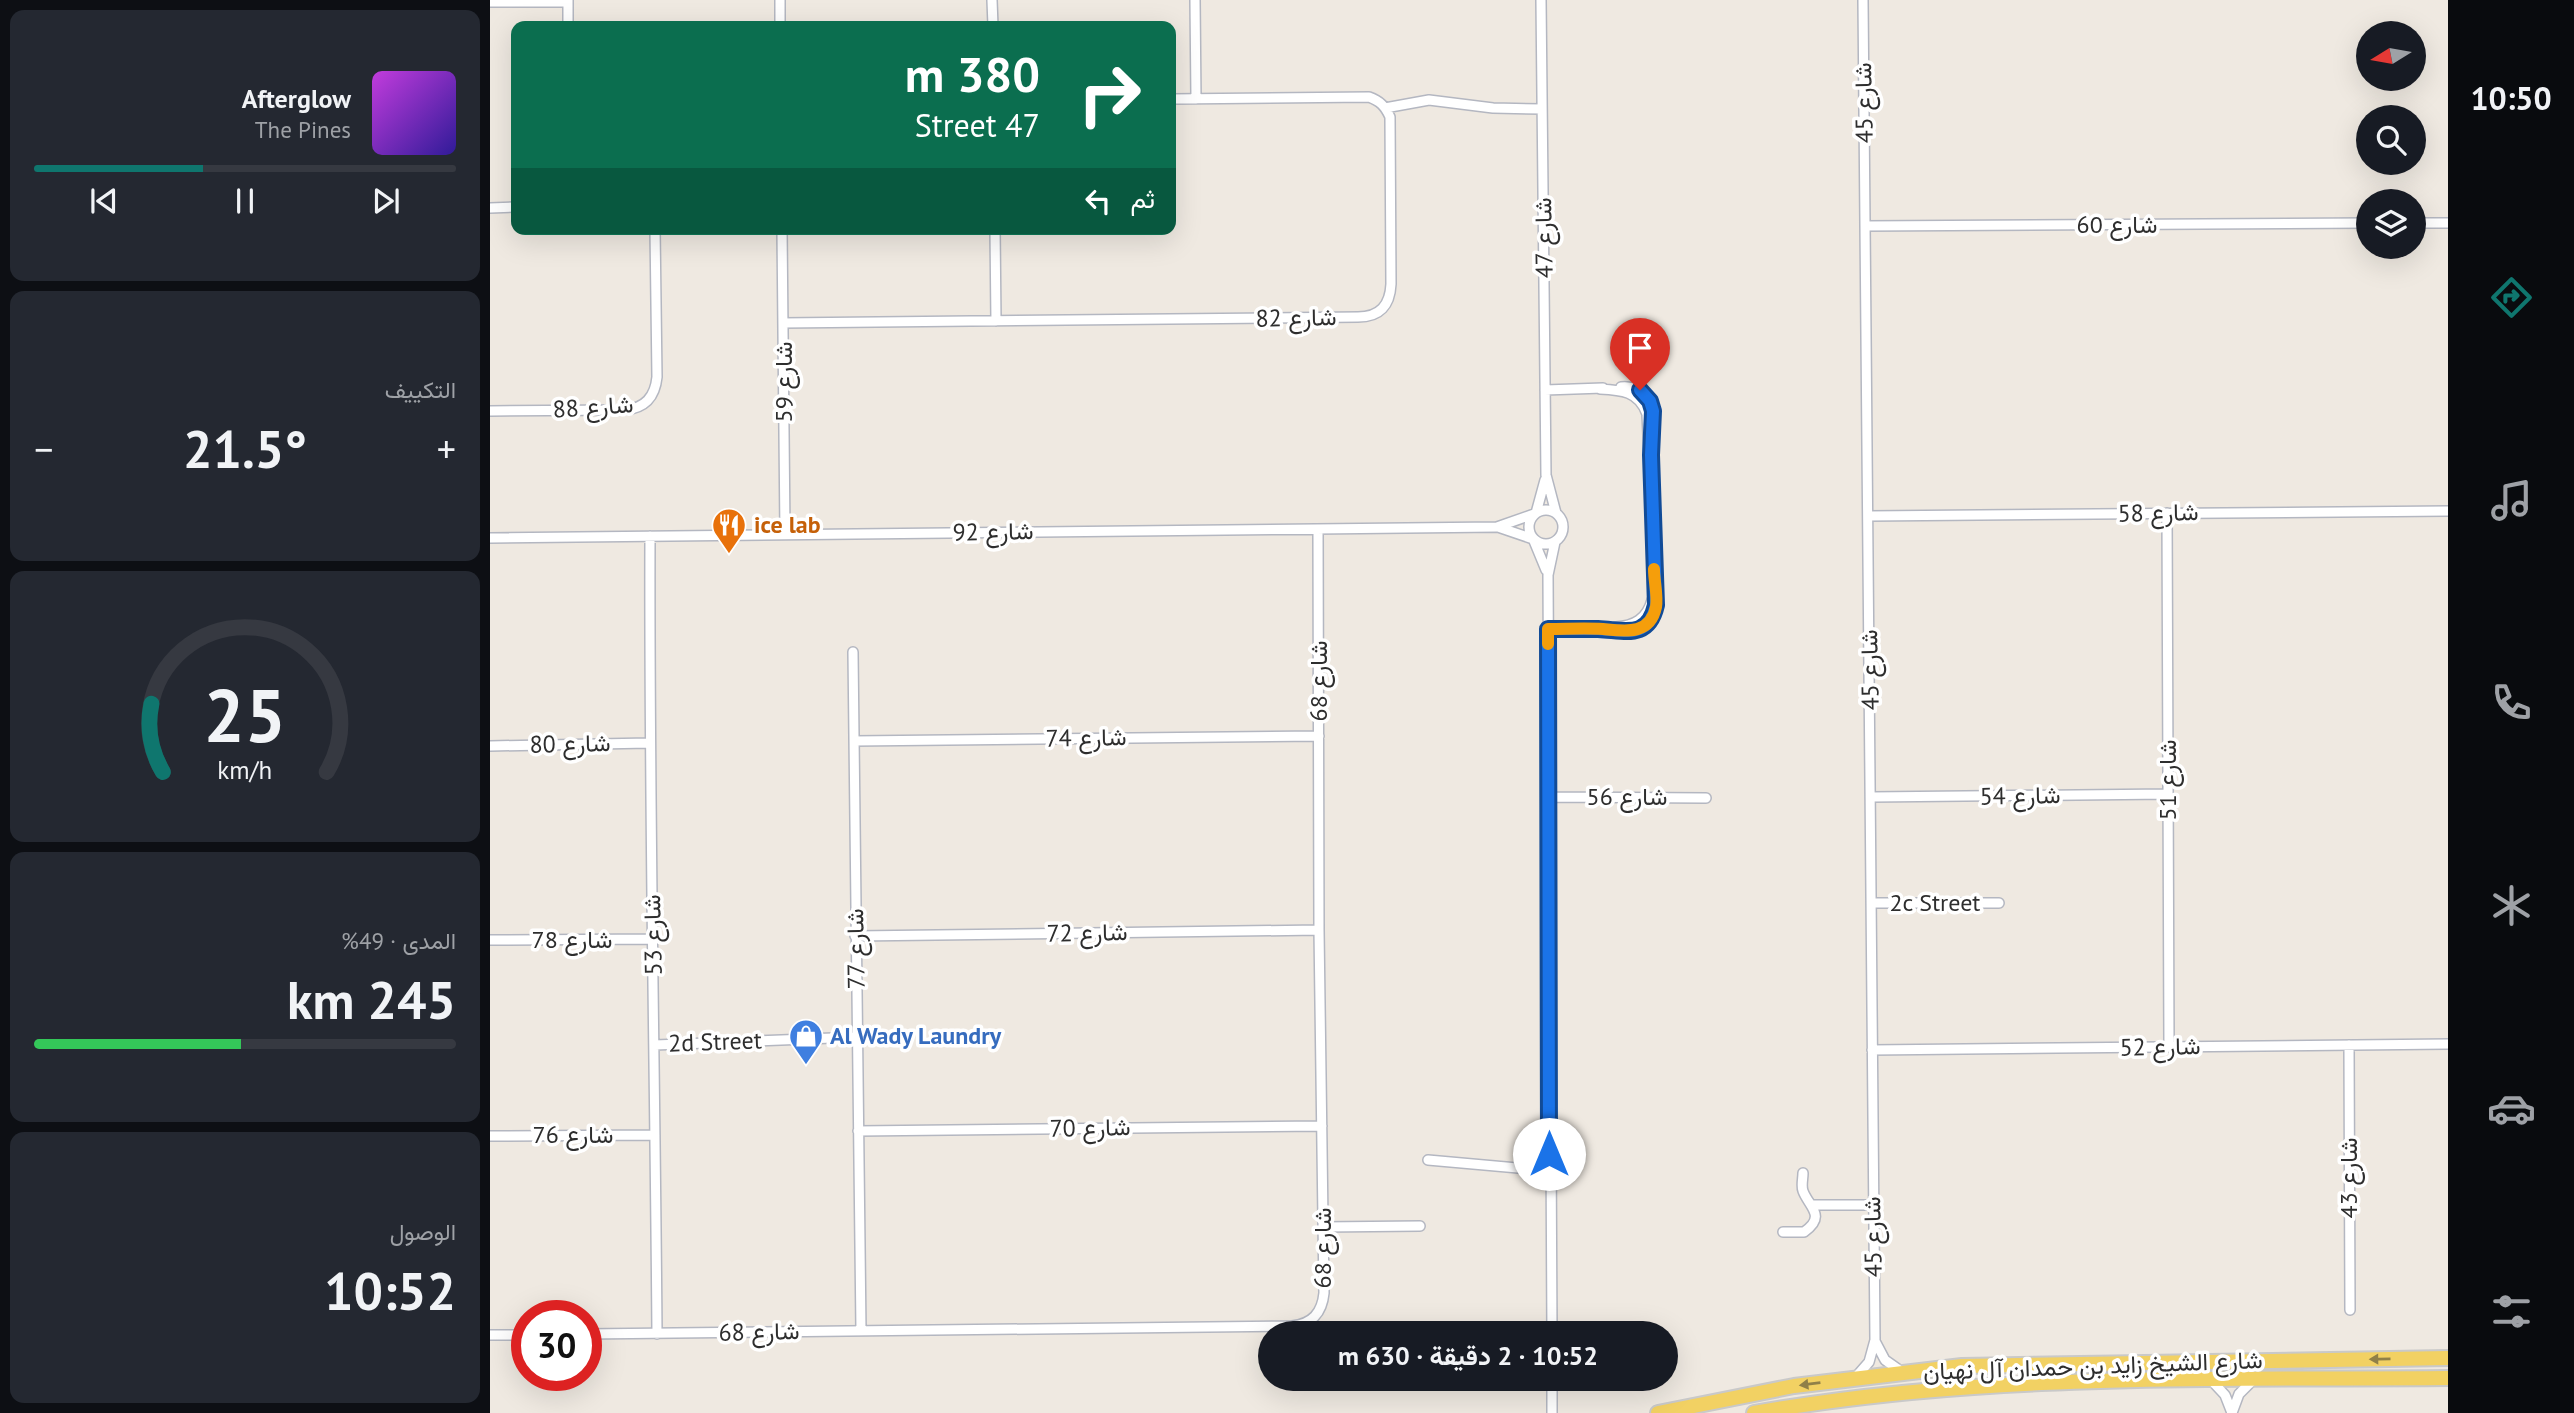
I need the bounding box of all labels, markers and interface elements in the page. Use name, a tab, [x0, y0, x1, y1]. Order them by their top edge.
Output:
north arrow	[2356, 21, 2426, 91]
map controls	[2356, 21, 2426, 259]
text: 380 m	[905, 42, 1040, 106]
icon: right	[1064, 49, 1155, 140]
street label: شارع 45	[1847, 62, 1881, 144]
text: 10:50	[2470, 77, 2552, 119]
text: Afterglow	[242, 82, 351, 115]
text: 47 Street	[915, 104, 1040, 146]
button: search	[2356, 105, 2426, 175]
text: The Pines	[255, 115, 351, 144]
icon: previous	[85, 182, 123, 220]
icon: pause	[226, 182, 264, 220]
icon: next	[367, 182, 405, 220]
icon: left	[1079, 182, 1117, 220]
text: ثم	[1131, 182, 1155, 215]
button: layers	[2356, 189, 2426, 259]
street label: شارع 47	[1527, 197, 1561, 279]
street label: شارع 60	[2077, 209, 2157, 241]
icon: directions	[2487, 273, 2536, 322]
street label: شارع 82	[1255, 301, 1337, 335]
pin	[1610, 318, 1670, 390]
icon: arrive	[1621, 329, 1659, 367]
street label: شارع 59	[768, 342, 800, 422]
text: التكييف	[385, 375, 456, 404]
street label: شارع 88	[552, 388, 634, 426]
text: 21.5°	[183, 415, 307, 482]
text: −	[34, 424, 53, 473]
text: +	[437, 424, 456, 473]
icon: music	[2487, 476, 2536, 525]
street label: شارع 58	[2117, 496, 2199, 530]
restaurant icon: ice lab	[710, 506, 748, 555]
place label: ice lab	[754, 509, 821, 540]
street label: شارع 92	[952, 515, 1034, 549]
street label: شارع 45	[1853, 629, 1887, 711]
street label: شارع 68	[1303, 641, 1335, 721]
text: 25	[204, 669, 286, 763]
icon: phone	[2487, 678, 2536, 727]
street label: شارع 74	[1045, 721, 1127, 755]
street label: شارع 80	[529, 727, 611, 761]
street label: شارع 51	[2152, 740, 2184, 820]
text: km/h	[218, 754, 272, 786]
street label: شارع 54	[1979, 779, 2061, 813]
street label: شارع 56	[1587, 781, 1667, 813]
icon: climate	[2487, 881, 2536, 930]
street label: 2c Street	[1889, 887, 1981, 918]
street label: شارع 53	[636, 894, 670, 976]
street label: شارع 77	[839, 908, 873, 990]
street label: شارع 72	[1046, 916, 1128, 950]
street label: شارع 78	[532, 924, 612, 956]
text: المدى · 49%	[341, 926, 456, 955]
text: 245 km	[287, 966, 456, 1033]
shop icon: Al Wady Laundry	[787, 1017, 825, 1066]
place label: Al Wady Laundry	[830, 1020, 1002, 1051]
street label: 2d Street	[668, 1024, 762, 1059]
street label: شارع 52	[2119, 1030, 2201, 1064]
icon: car	[2487, 1084, 2536, 1133]
street label: شارع 70	[1049, 1111, 1131, 1145]
position arrow	[1512, 1117, 1586, 1191]
street label: شارع 76	[533, 1119, 613, 1151]
street label: شارع 43	[2333, 1138, 2365, 1218]
street label: شارع 45	[1856, 1196, 1890, 1278]
street label: شارع 68	[1307, 1208, 1339, 1288]
text: الوصول	[390, 1217, 456, 1246]
text: 10:52	[324, 1257, 456, 1324]
icon: filters	[2487, 1287, 2536, 1336]
speed limit sign: 30	[511, 1300, 602, 1391]
street label: شارع 68	[718, 1315, 800, 1349]
text: 10:52 · 2 دقيقة · 630 m	[1338, 1339, 1598, 1372]
street label: شارع الشيخ زايد بن حمدان آل نهيان	[1923, 1344, 2263, 1389]
one-way arrow	[2369, 1353, 2391, 1365]
one-way arrow	[1799, 1379, 1821, 1390]

